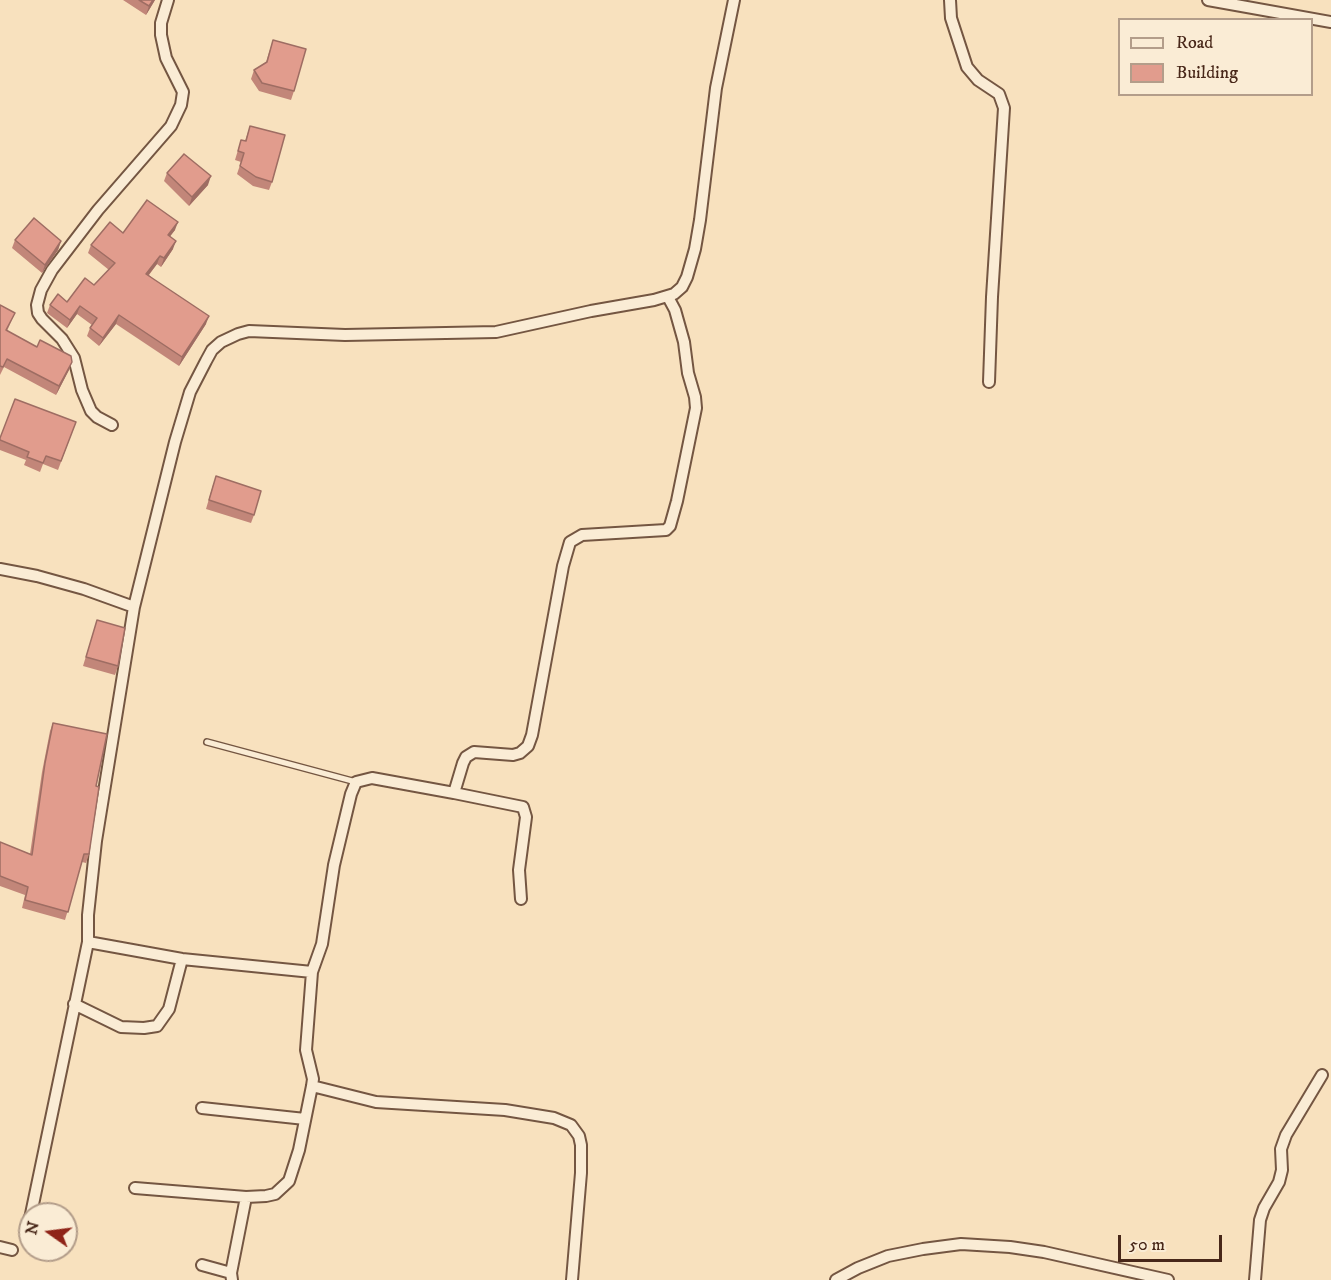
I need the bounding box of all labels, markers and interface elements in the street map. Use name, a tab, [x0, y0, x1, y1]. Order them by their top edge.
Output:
legend	[1118, 18, 1313, 96]
text: Road	[1176, 32, 1213, 54]
text: Building	[1176, 62, 1238, 84]
north arrow	[18, 1202, 78, 1262]
text: N	[21, 1219, 44, 1237]
scale bar	[1121, 1223, 1224, 1261]
text: 50 m	[1129, 1234, 1165, 1256]

